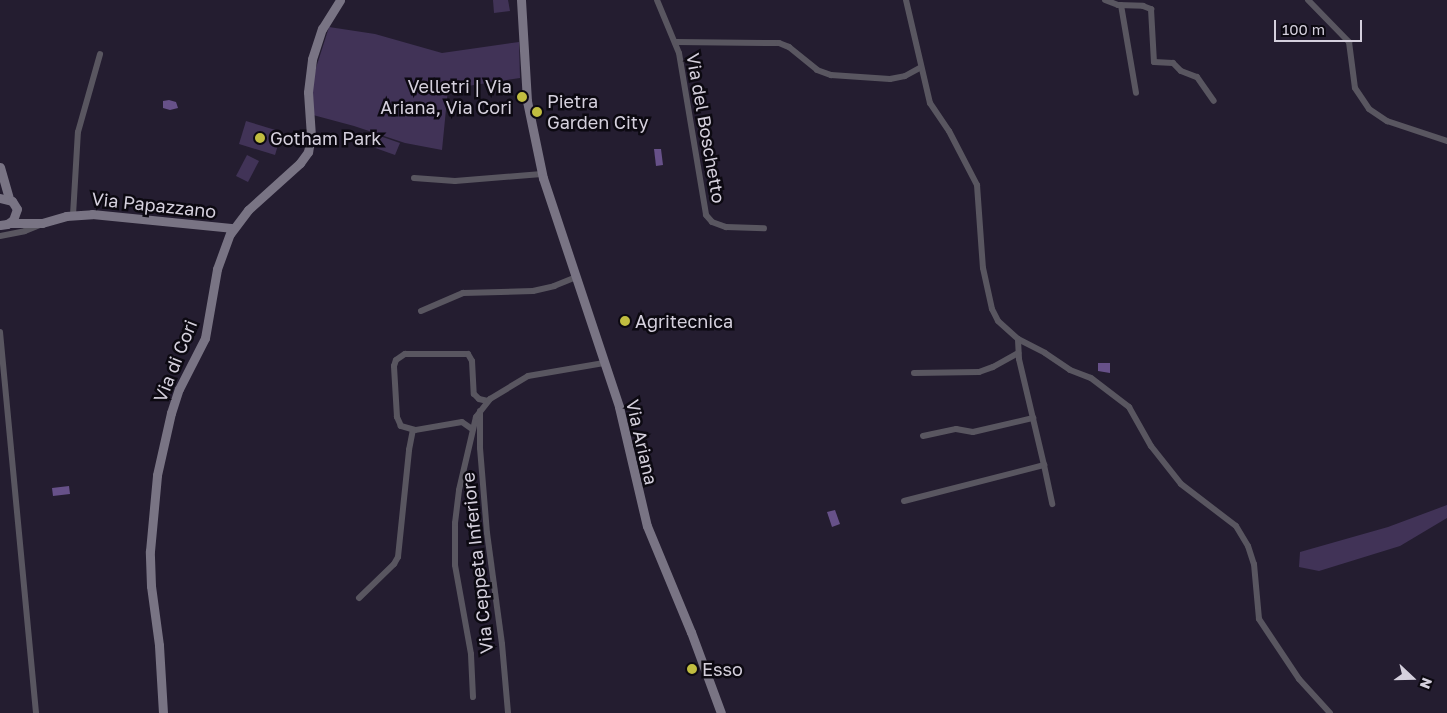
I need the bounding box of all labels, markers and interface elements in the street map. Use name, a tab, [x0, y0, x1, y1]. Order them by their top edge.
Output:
scale bar	[1277, 10, 1364, 42]
text: 100 m	[1282, 20, 1325, 38]
street label: Via del Boschetto	[682, 51, 730, 205]
place label: Velletri | Via Ariana, Via Cori	[380, 76, 512, 118]
marker: Velletri | Via Ariana, Via Cori	[516, 91, 528, 103]
place label: Pietra Garden City	[547, 91, 648, 134]
marker: Pietra Garden City	[531, 106, 543, 118]
place label: Gotham Park	[270, 127, 381, 149]
marker: Gotham Park	[254, 132, 266, 144]
street label: Via Papazzano	[91, 188, 217, 222]
place label: Agritecnica	[635, 310, 733, 332]
marker: Agritecnica	[619, 315, 631, 327]
street label: Via di Cori	[149, 317, 201, 405]
street label: Via Ariana	[622, 397, 662, 487]
street label: Via Ceppeta Inferiore	[457, 471, 497, 655]
north arrow	[1387, 653, 1437, 703]
place label: Esso	[702, 658, 743, 680]
marker: Esso	[686, 663, 698, 675]
text: N	[1417, 676, 1436, 692]

